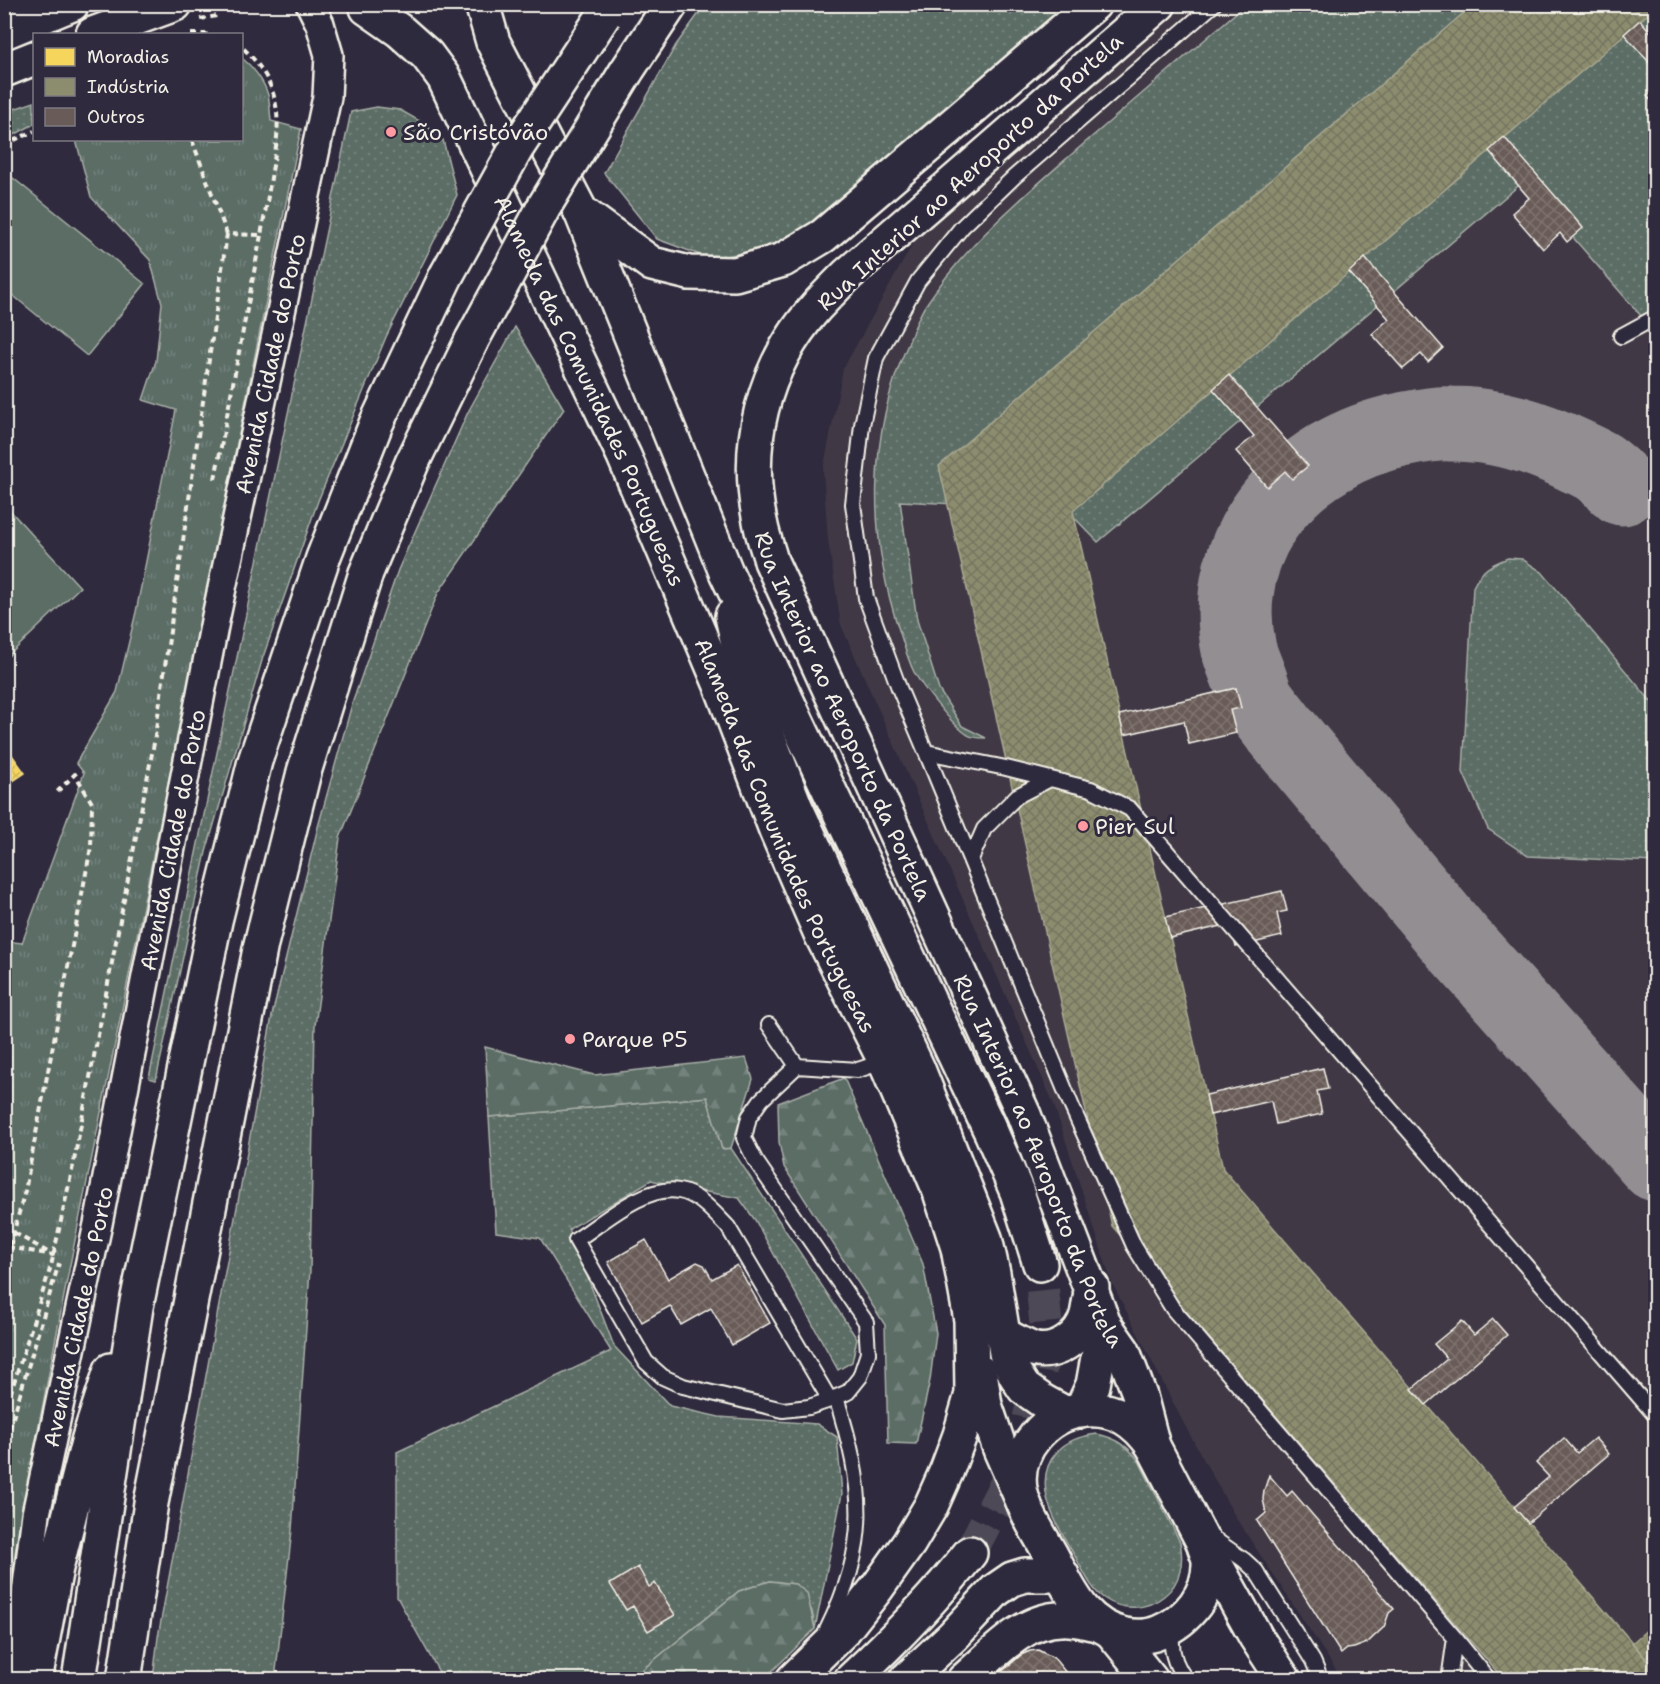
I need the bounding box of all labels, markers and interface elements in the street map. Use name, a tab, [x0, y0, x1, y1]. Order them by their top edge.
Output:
street label: Rua Interior ao Aeroporto da Portela	[811, 27, 1129, 317]
legend	[33, 33, 243, 141]
text: Moradias	[87, 45, 169, 69]
text: Indústria	[87, 75, 169, 99]
text: Outros	[87, 105, 145, 129]
place label: São Cristóvão	[403, 118, 548, 147]
marker: São Cristóvão	[384, 125, 398, 139]
street label: Alameda das Comunidades Portuguesas	[487, 191, 692, 590]
street label: Avenida Cidade do Porto	[228, 231, 312, 497]
street label: Rua Interior ao Aeroporto da Portela	[748, 528, 939, 906]
street label: Alameda das Comunidades Portuguesas	[688, 634, 883, 1038]
street label: Avenida Cidade do Porto	[133, 707, 212, 973]
place label: Pier Sul	[1095, 812, 1175, 841]
marker: Pier Sul	[1076, 819, 1090, 833]
street label: Rua Interior ao Aeroporto da Portela	[947, 970, 1131, 1353]
place label: Parque P5	[582, 1025, 688, 1054]
marker: Parque P5	[563, 1032, 577, 1046]
street label: Avenida Cidade do Porto	[36, 1184, 119, 1450]

